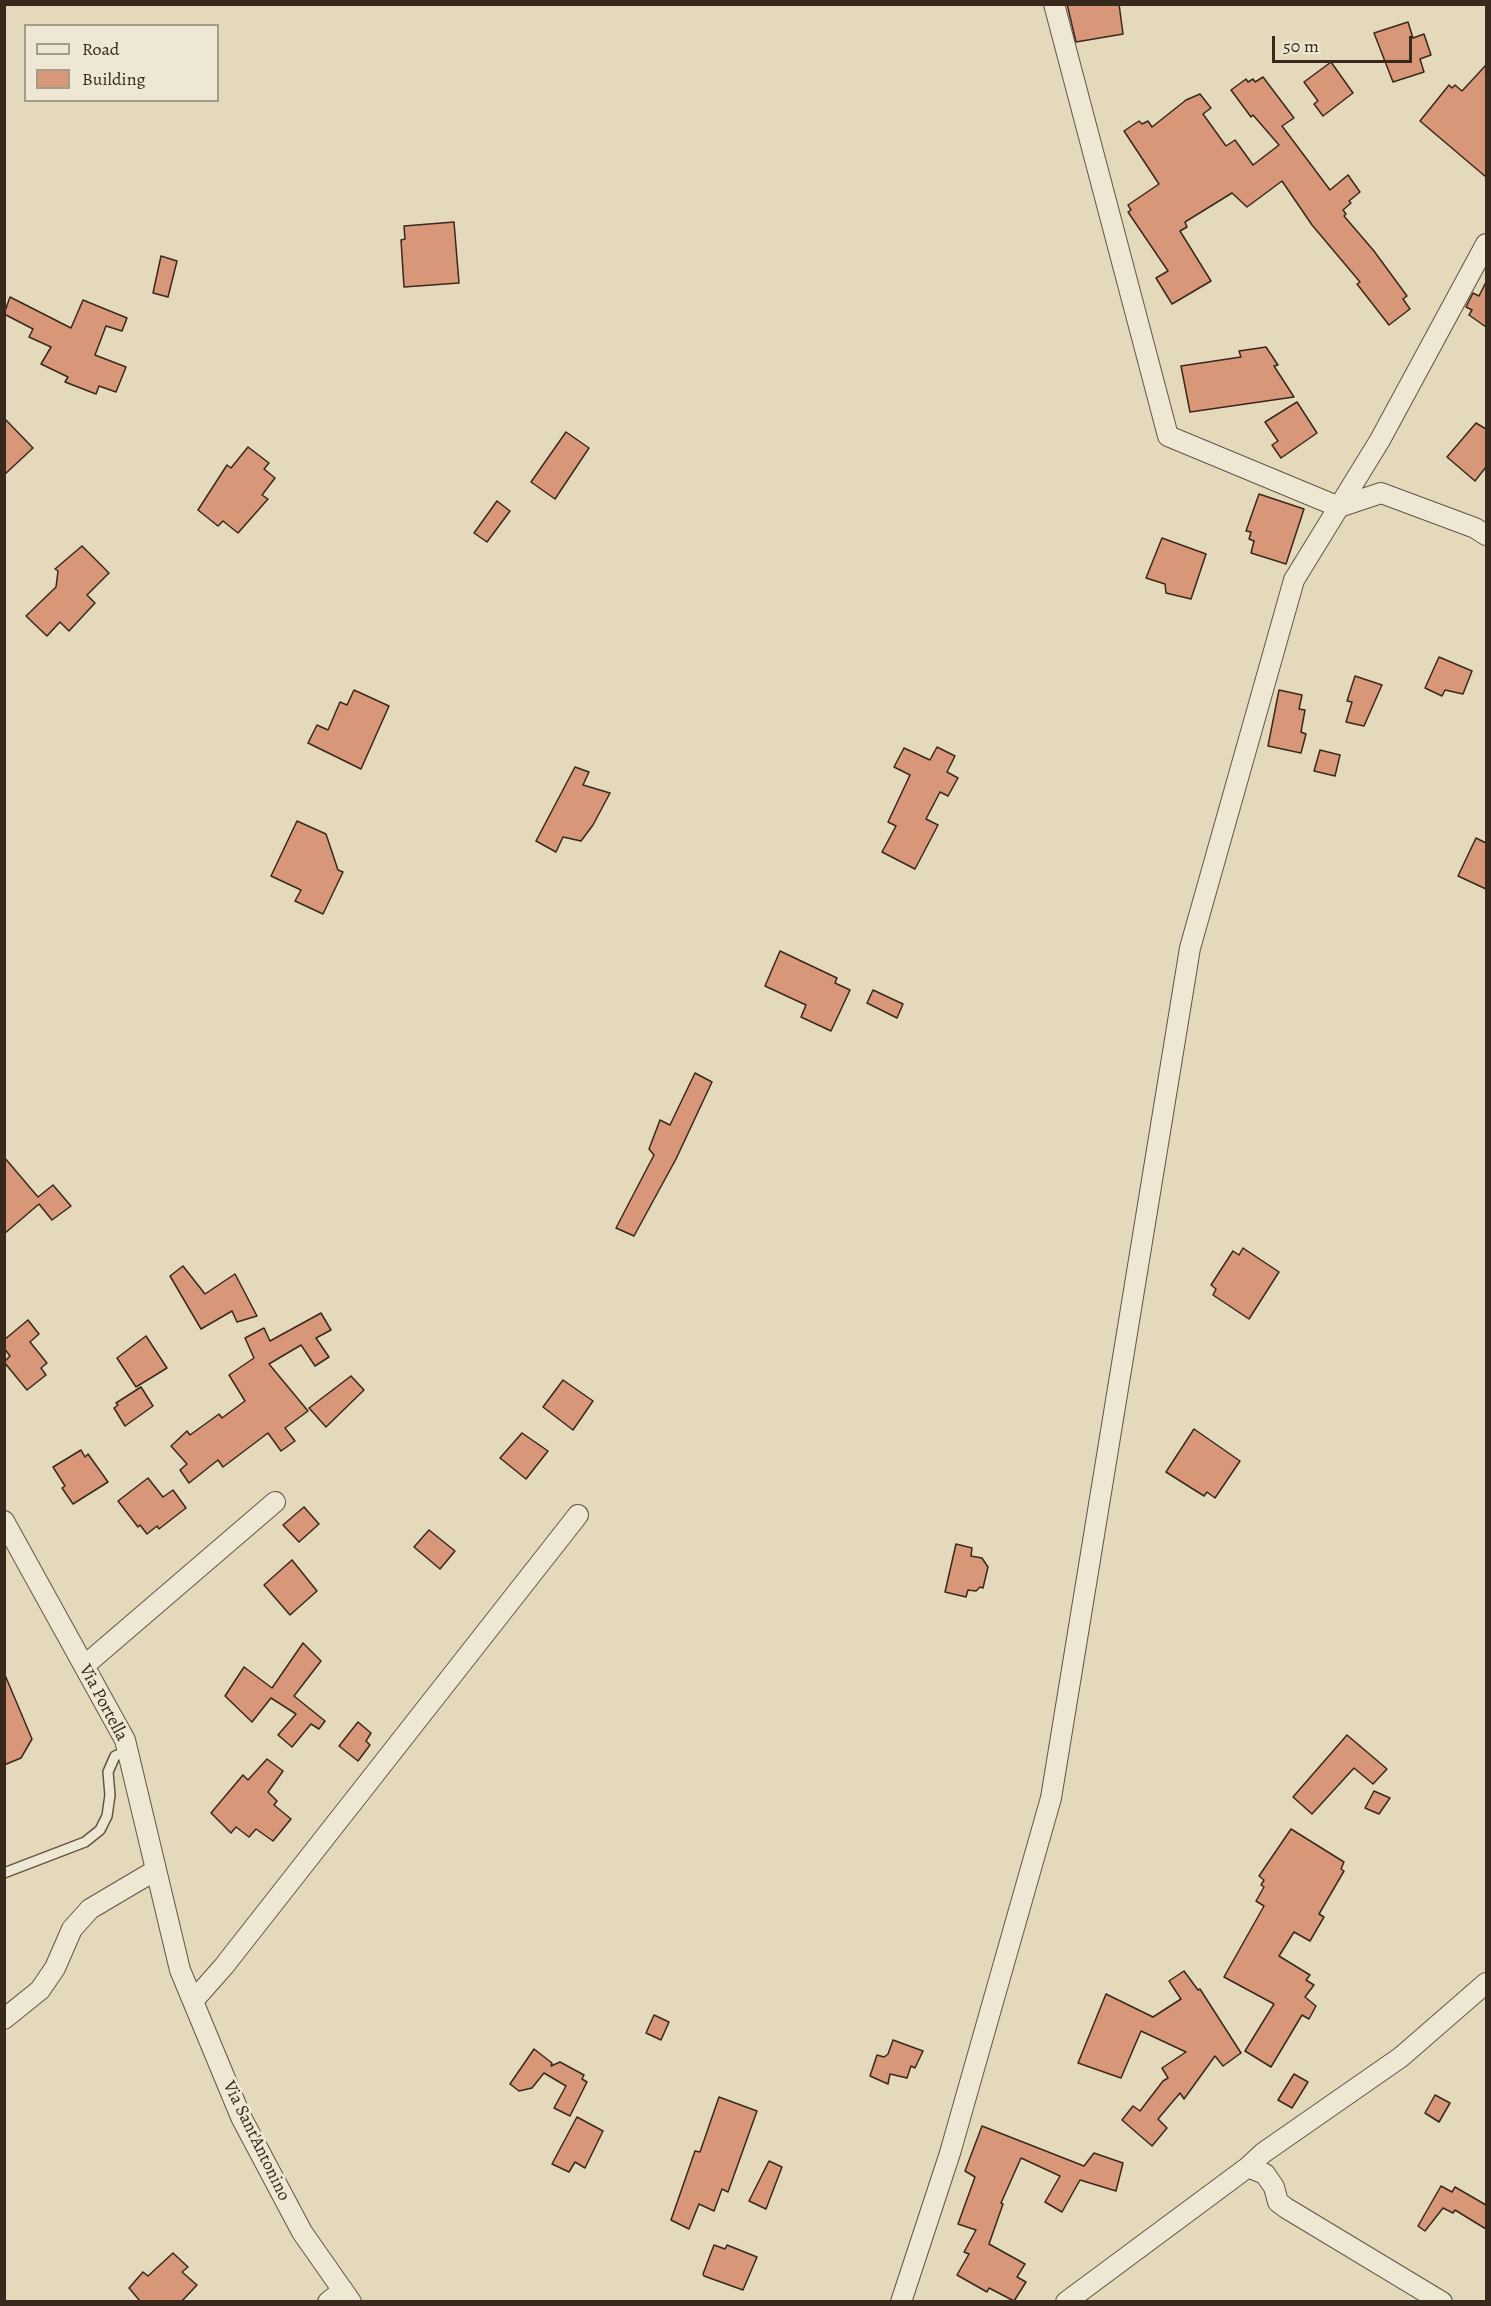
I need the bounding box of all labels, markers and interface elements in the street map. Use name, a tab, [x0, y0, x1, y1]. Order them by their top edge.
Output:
legend	[24, 24, 219, 102]
scale bar	[1275, 24, 1414, 62]
text: 50 m	[1283, 34, 1319, 58]
text: Road	[82, 37, 119, 61]
text: Building	[82, 67, 146, 91]
street label: Via Portella	[74, 1661, 132, 1745]
street label: Via Sant'Antonino	[218, 2078, 294, 2204]

